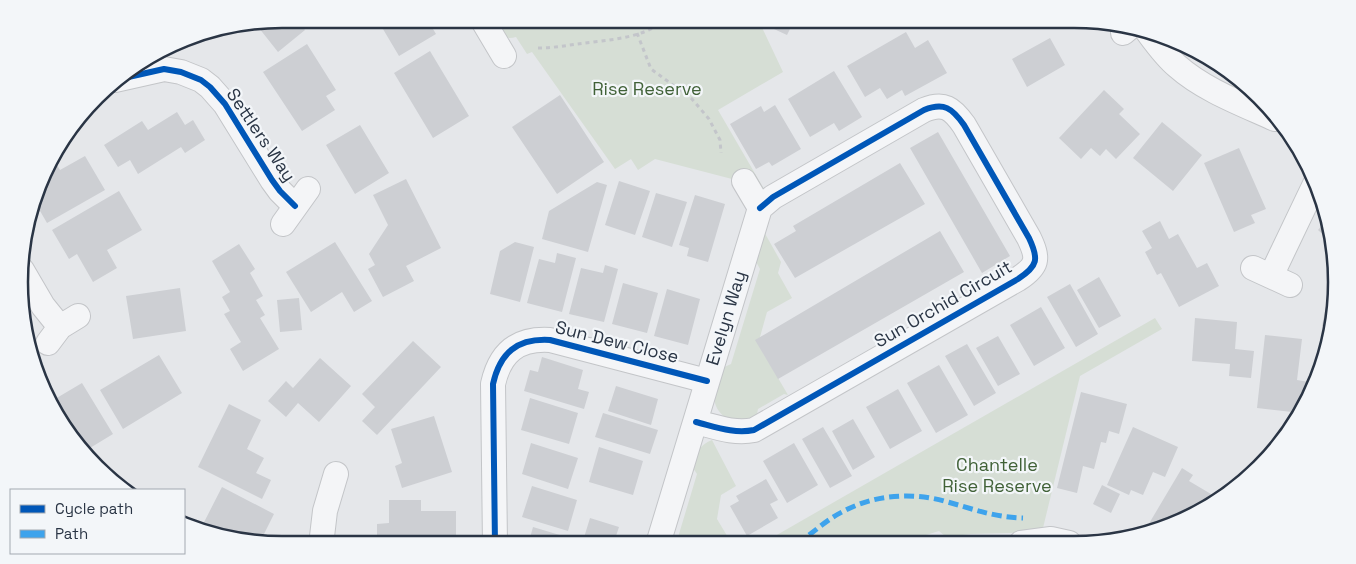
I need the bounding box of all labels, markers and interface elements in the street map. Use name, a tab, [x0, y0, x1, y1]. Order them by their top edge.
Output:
park label: Rise Reserve	[592, 77, 702, 100]
street label: Settlers Way	[222, 83, 301, 186]
street label: Sun Orchid Circuit	[870, 255, 1016, 352]
street label: Evelyn Way	[700, 268, 751, 368]
street label: Sun Dew Close	[553, 315, 681, 368]
park label: Chantelle Rise Reserve	[942, 453, 1052, 497]
legend	[10, 489, 185, 554]
text: Cycle path	[55, 499, 133, 518]
text: Path	[55, 524, 88, 543]

